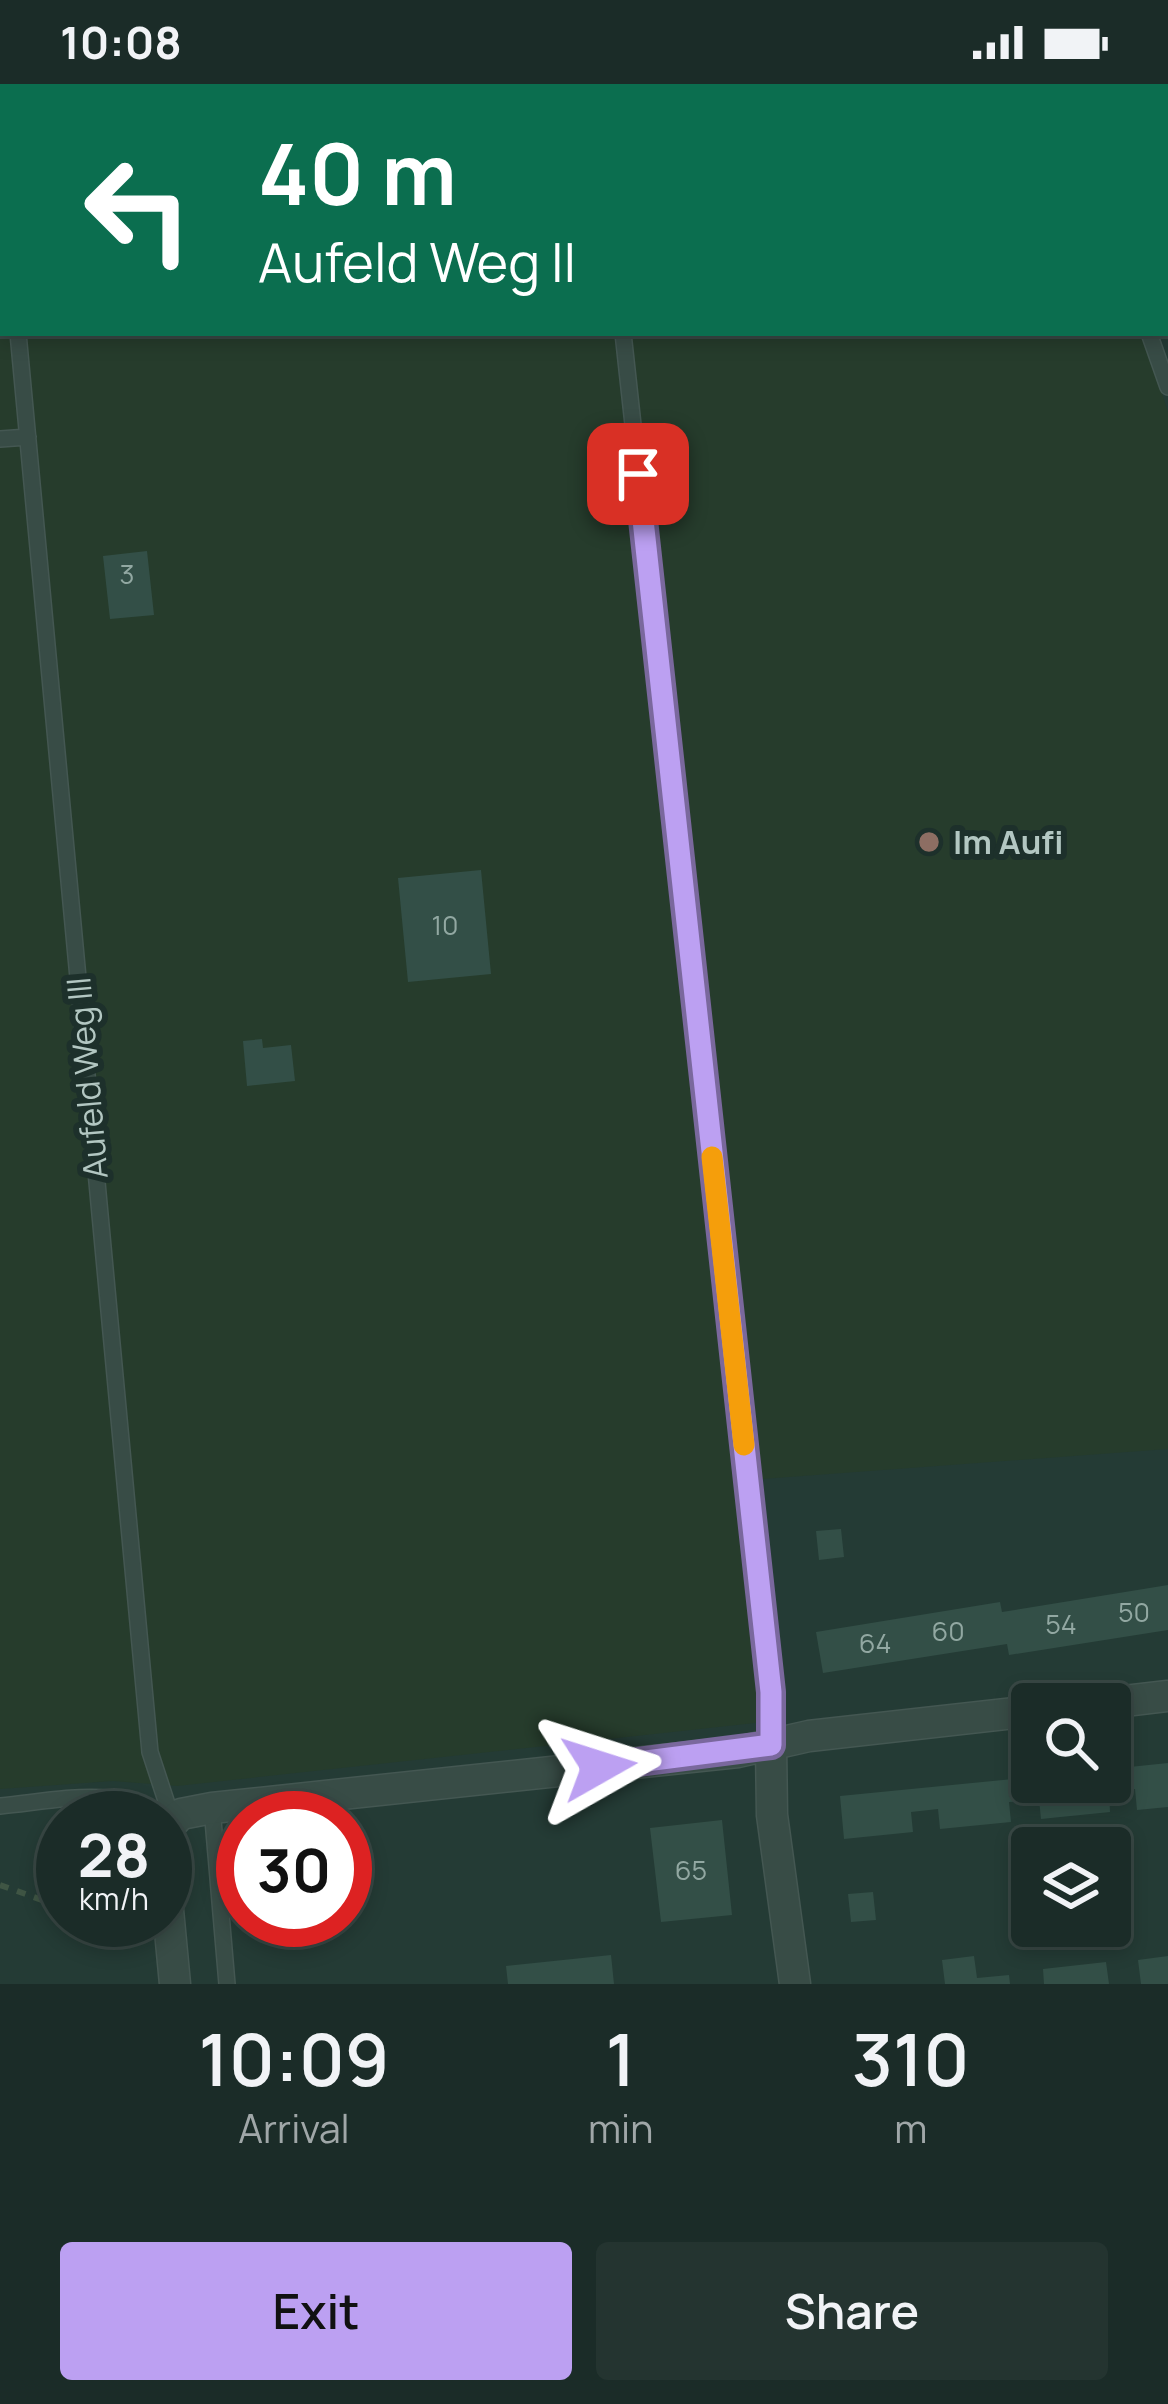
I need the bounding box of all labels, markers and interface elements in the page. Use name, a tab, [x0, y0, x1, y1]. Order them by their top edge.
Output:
text: 10:08	[60, 11, 182, 73]
text: 40 m	[258, 115, 457, 230]
icon: left	[60, 132, 216, 288]
text: Aufeld Weg II	[258, 224, 576, 298]
pin	[587, 423, 689, 525]
icon: arrive	[605, 441, 671, 507]
house number: 3	[120, 555, 134, 592]
place label: Im Aufi	[953, 819, 1064, 864]
marker: Im Aufi	[916, 829, 942, 855]
house number: 10	[432, 906, 459, 943]
street label: Aufeld Weg III	[55, 975, 118, 1181]
house number: 50	[1118, 1593, 1150, 1630]
house number: 54	[1045, 1605, 1077, 1642]
house number: 60	[931, 1612, 965, 1649]
house number: 64	[859, 1624, 891, 1661]
map controls	[1011, 1683, 1131, 1947]
button: search	[1011, 1683, 1131, 1803]
position arrow	[536, 1704, 662, 1830]
speed limit sign: 30	[216, 1791, 372, 1947]
text: 28	[78, 1813, 150, 1895]
button: layers	[1011, 1827, 1131, 1947]
house number: 65	[675, 1851, 707, 1888]
text: km/h	[79, 1878, 149, 1919]
text: 10:09	[198, 2009, 390, 2108]
text: 1	[606, 2009, 636, 2108]
text: 310	[852, 2009, 970, 2108]
text: Arrival	[238, 2101, 350, 2155]
text: min	[588, 2101, 653, 2155]
text: m	[894, 2101, 927, 2155]
button: Exit	[60, 2242, 572, 2380]
button: Share	[596, 2242, 1108, 2380]

